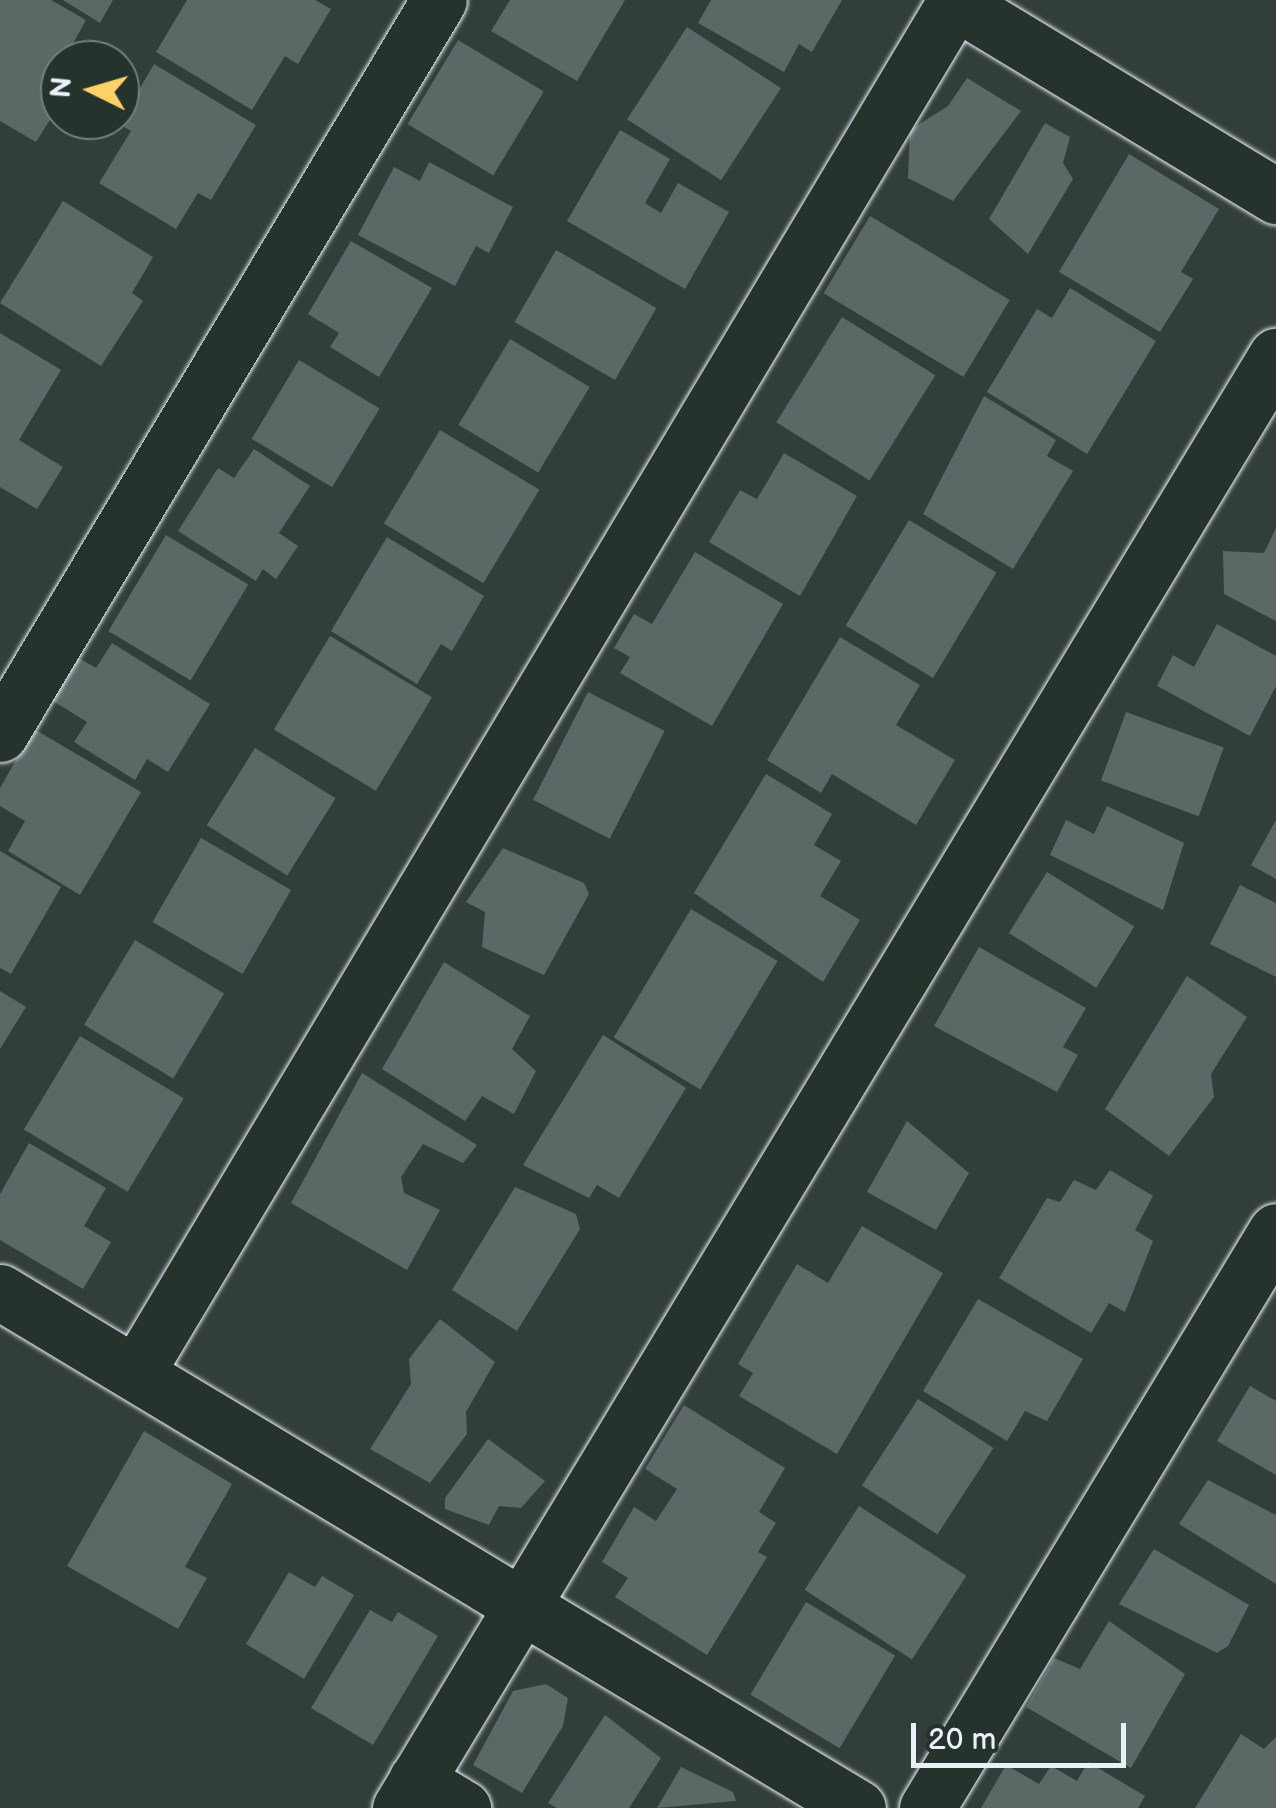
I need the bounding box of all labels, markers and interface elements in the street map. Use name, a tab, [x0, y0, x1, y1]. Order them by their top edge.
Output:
north arrow	[40, 40, 140, 140]
text: N	[44, 76, 79, 99]
scale bar	[916, 1703, 1131, 1765]
text: 20 m	[928, 1722, 996, 1758]

